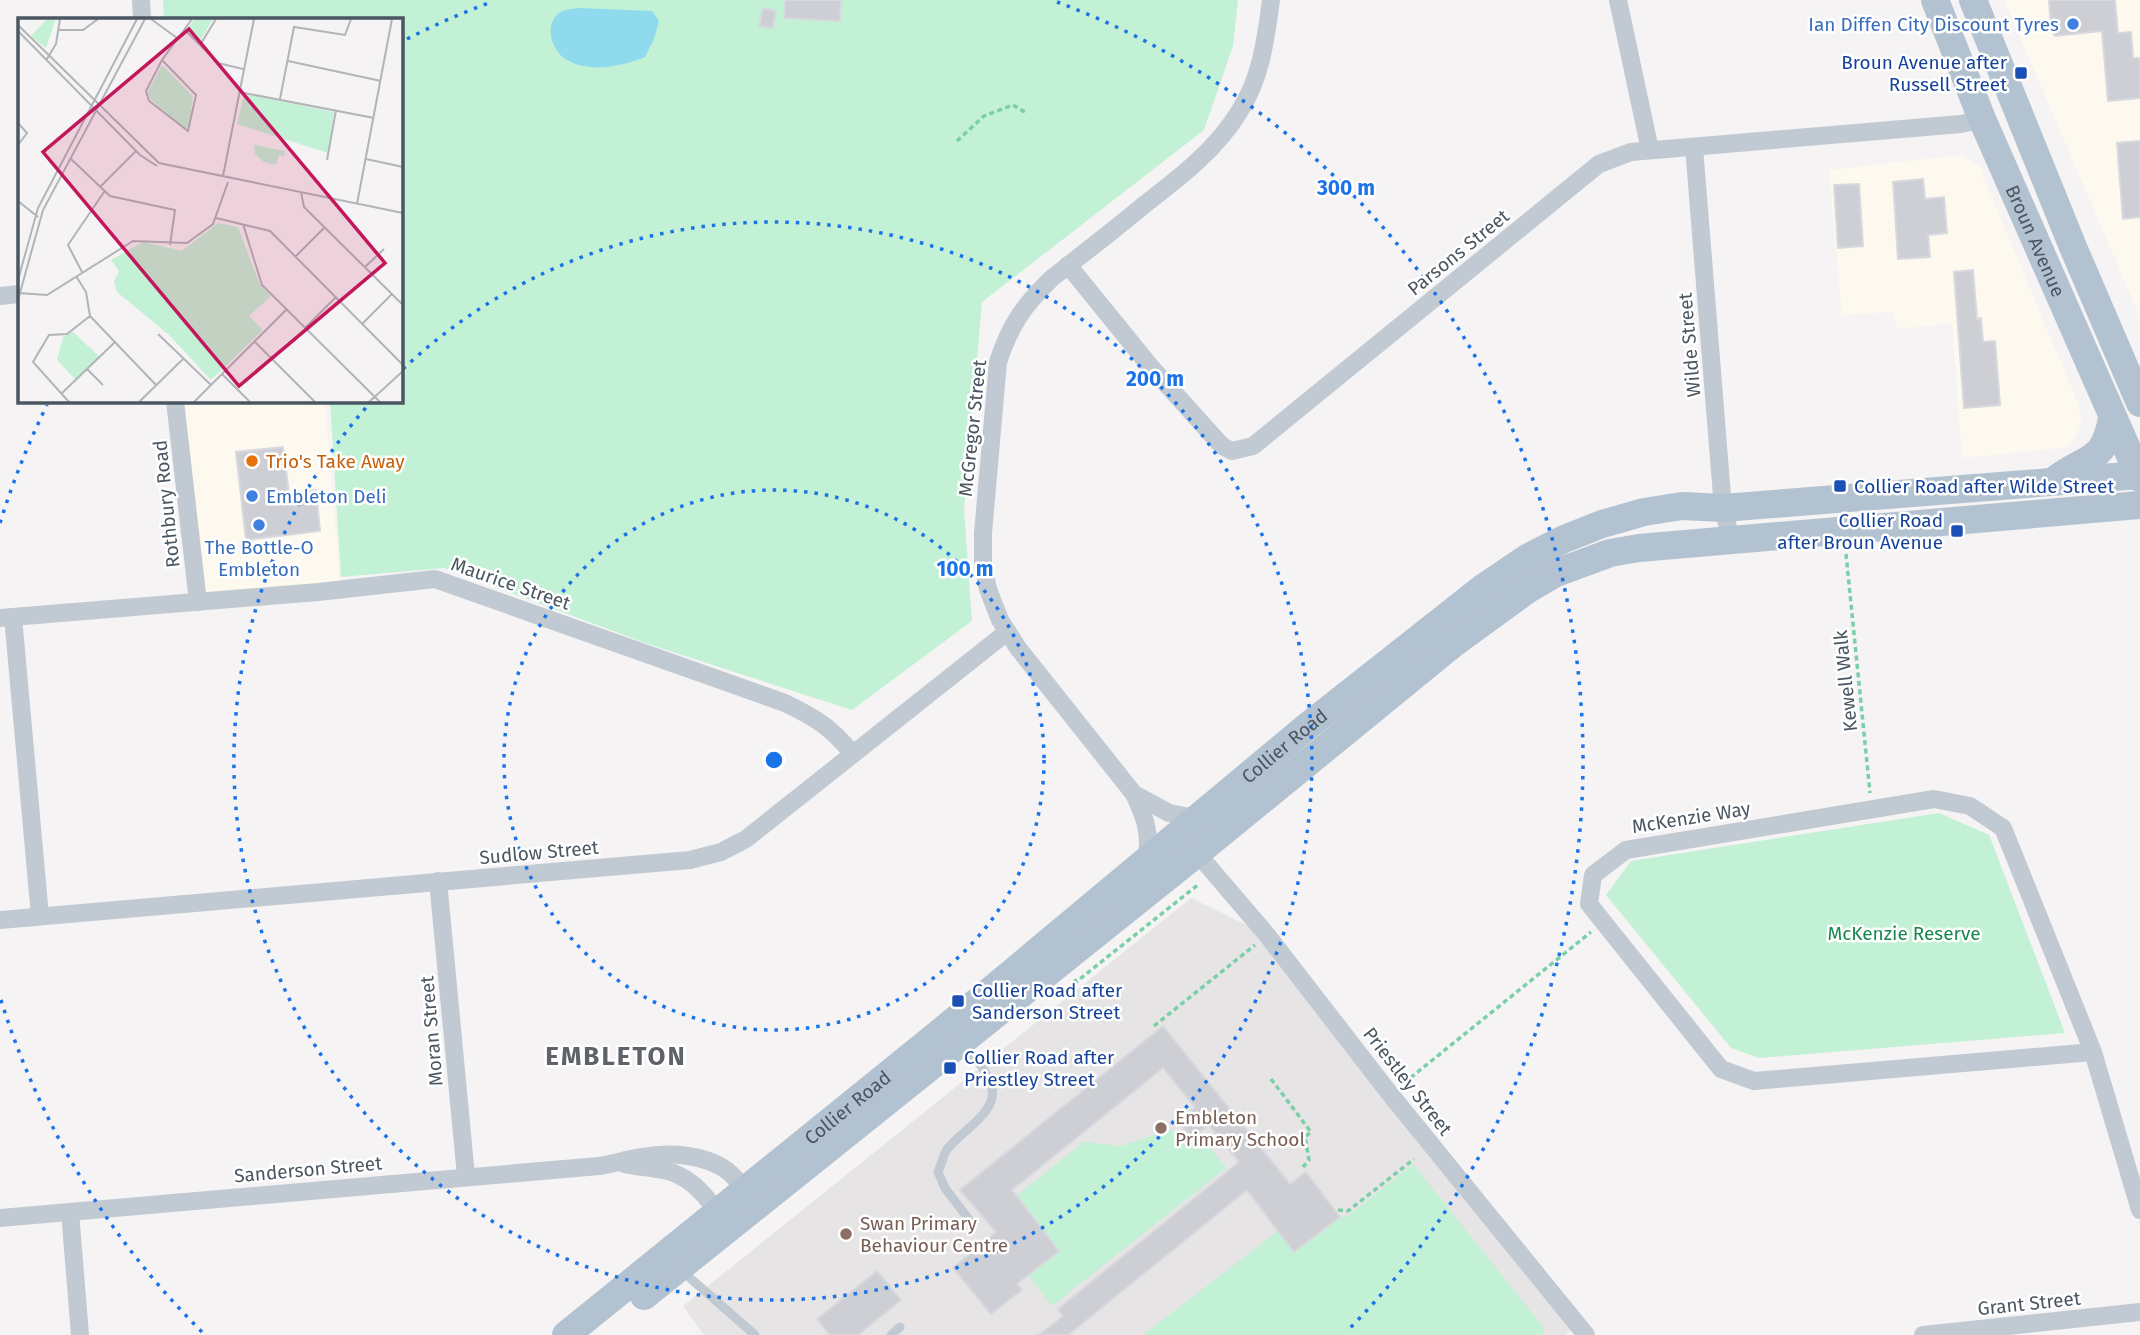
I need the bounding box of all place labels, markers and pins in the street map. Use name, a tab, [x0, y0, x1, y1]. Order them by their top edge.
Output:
place label: Ian Diffen City Discount Tyres	[1808, 13, 2059, 36]
marker: Ian Diffen City Discount Tyres	[2065, 16, 2081, 32]
place label: Broun Avenue after Russell Street	[1841, 51, 2008, 96]
marker: Broun Avenue after Russell Street	[2013, 65, 2029, 81]
place label: Trio's Take Away	[266, 450, 405, 473]
marker: Trio's Take Away	[244, 453, 260, 469]
place label: Collier Road after Wilde Street	[1854, 475, 2114, 498]
marker: Collier Road after Wilde Street	[1832, 478, 1848, 494]
place label: Embleton Deli	[266, 485, 387, 508]
marker: Embleton Deli	[244, 488, 260, 504]
place label: Collier Road after Broun Avenue	[1777, 509, 1943, 554]
marker: The Bottle-O Embleton	[251, 517, 267, 533]
marker: Collier Road after Broun Avenue	[1949, 523, 1965, 539]
place label: The Bottle-O Embleton	[204, 536, 314, 581]
centre of rings	[762, 748, 786, 772]
place label: Collier Road after Sanderson Street	[972, 979, 1123, 1024]
marker: Collier Road after Sanderson Street	[950, 993, 966, 1009]
place label: Collier Road after Priestley Street	[964, 1046, 1115, 1091]
marker: Collier Road after Priestley Street	[942, 1060, 958, 1076]
place label: Embleton Primary School	[1175, 1106, 1305, 1151]
marker: Embleton Primary School	[1153, 1120, 1169, 1136]
place label: Swan Primary Behaviour Centre	[860, 1212, 1008, 1257]
marker: Swan Primary Behaviour Centre	[838, 1226, 854, 1242]

